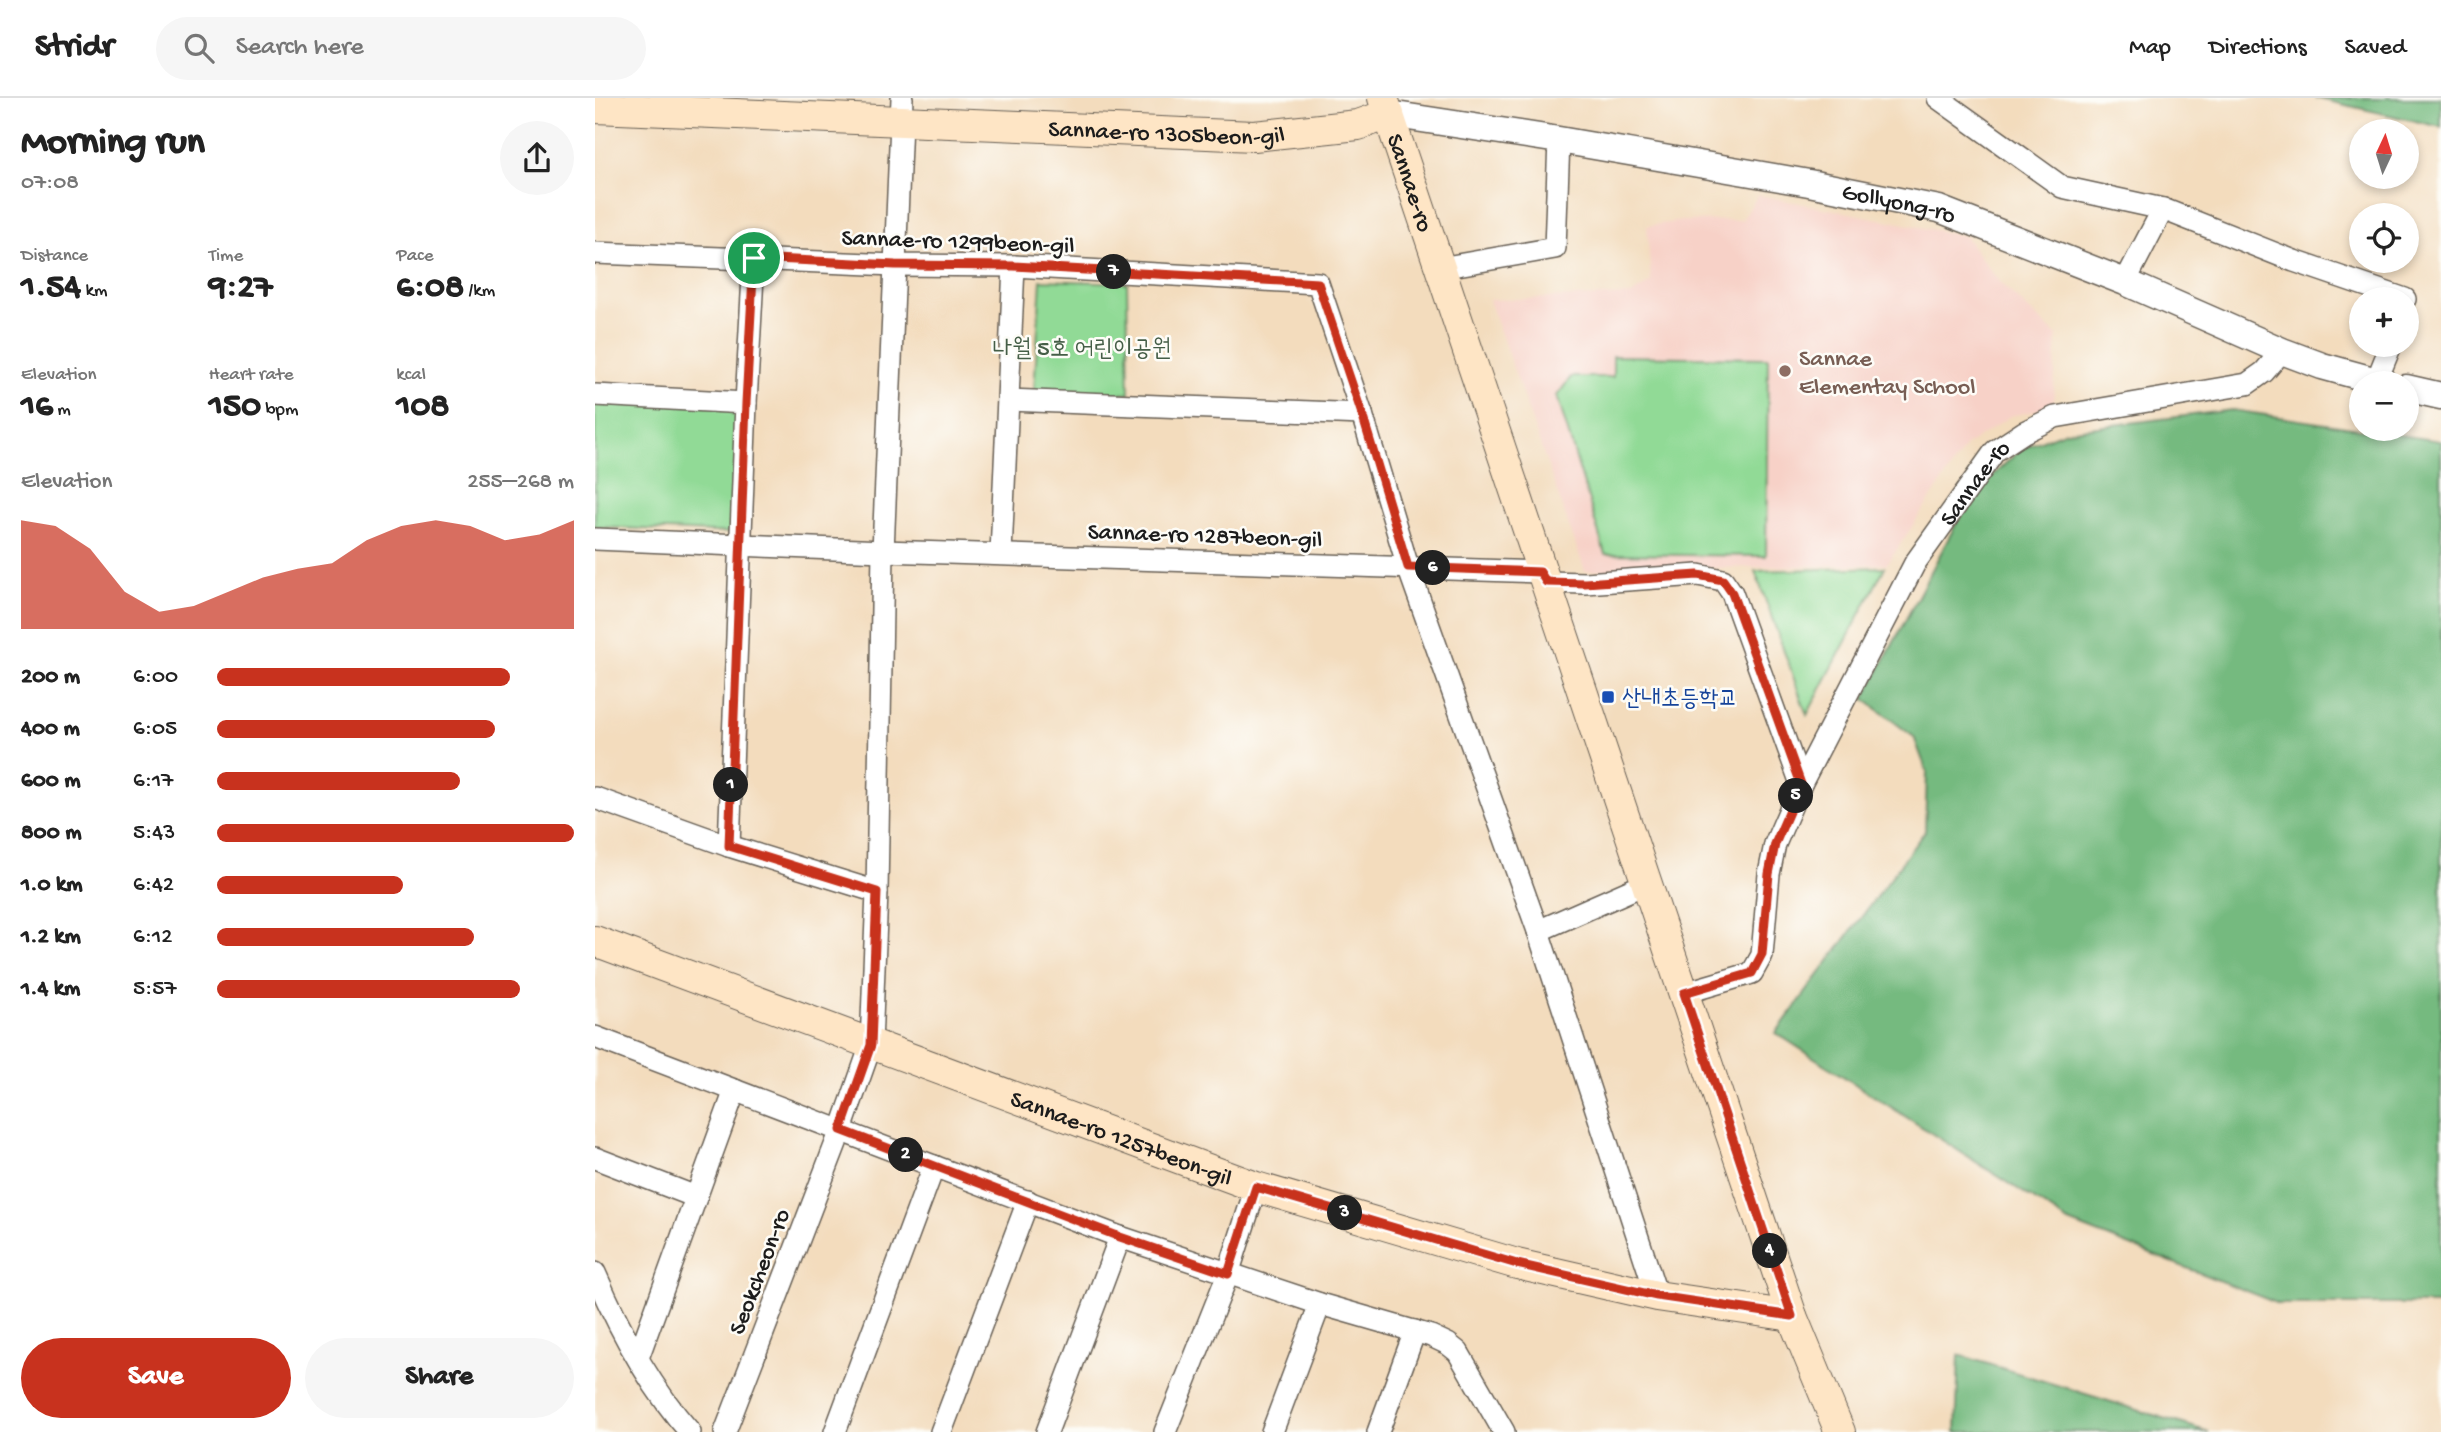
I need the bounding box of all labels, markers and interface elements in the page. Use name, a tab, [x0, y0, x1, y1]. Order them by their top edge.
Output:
search box	[156, 17, 646, 80]
text: Stridr	[35, 29, 114, 67]
icon: search	[180, 29, 218, 67]
text: Search here	[236, 33, 364, 64]
text: Map	[2129, 34, 2171, 63]
text: Directions	[2209, 34, 2307, 63]
text: Saved	[2345, 34, 2406, 63]
street label: Sannae-ro 1305beon-gil	[1048, 116, 1286, 154]
north arrow	[2349, 119, 2419, 189]
map controls	[2349, 119, 2419, 441]
button: share	[500, 121, 574, 195]
text: Morning run	[21, 122, 205, 166]
street label: Sannae-ro	[1378, 131, 1438, 236]
text: 07:08	[21, 170, 79, 197]
street label: Gollyong-ro	[1839, 179, 1960, 232]
button: locate	[2349, 203, 2419, 273]
street label: Sannae-ro 1299beon-gil	[841, 225, 1075, 262]
pin	[724, 228, 784, 288]
icon: arrive	[735, 239, 773, 277]
text: Distance	[21, 245, 88, 268]
text: Time	[209, 245, 243, 268]
text: Pace	[396, 245, 434, 268]
pin: 7	[1097, 254, 1131, 290]
text: 7	[1109, 260, 1118, 283]
text: 1.54	[21, 268, 81, 309]
text: 9:27	[209, 268, 273, 309]
text: 6:08	[396, 268, 464, 309]
text: km	[81, 280, 108, 303]
text: /km	[464, 280, 495, 303]
button: +	[2349, 287, 2419, 357]
park label: 나월 5호 어린이공원	[993, 336, 1171, 365]
place label: Sannae Elementay School	[1799, 346, 1975, 403]
marker: Sannae Elementay School	[1777, 363, 1793, 379]
text: Elevation	[21, 364, 97, 387]
text: Heart rate	[209, 364, 294, 387]
text: kcal	[396, 364, 426, 387]
button: −	[2349, 371, 2419, 441]
text: 16	[21, 387, 53, 428]
text: 150	[209, 387, 261, 428]
text: 108	[396, 387, 450, 428]
text: m	[53, 399, 71, 422]
text: bpm	[261, 399, 298, 422]
street label: Sannae-ro	[1935, 434, 2016, 533]
text: Elevation	[21, 469, 112, 496]
text: 255–268 m	[467, 469, 574, 496]
street label: Sannae-ro 1287beon-gil	[1087, 519, 1323, 556]
pin: 6	[1415, 550, 1451, 586]
text: 6	[1428, 556, 1437, 579]
text: 200 m	[21, 664, 80, 691]
text: 6:00	[133, 664, 178, 691]
place label: 산내초등학교	[1622, 686, 1738, 715]
marker: 산내초등학교	[1600, 689, 1616, 705]
text: 400 m	[21, 716, 80, 743]
text: 6:05	[133, 716, 177, 743]
text: 600 m	[21, 768, 81, 795]
text: 6:17	[133, 768, 173, 795]
pin: 1	[713, 768, 749, 802]
text: 1	[727, 773, 734, 796]
pin: 5	[1779, 778, 1813, 814]
text: 5	[1791, 784, 1801, 807]
text: 800 m	[21, 820, 82, 847]
text: 5:43	[133, 820, 175, 847]
text: 1.0 km	[21, 872, 83, 899]
text: 6:42	[133, 872, 174, 899]
text: 1.2 km	[21, 924, 81, 951]
text: 6:12	[133, 924, 172, 951]
text: 1.4 km	[21, 976, 80, 1003]
text: 5:57	[133, 976, 176, 1003]
street label: Sannae-ro 1257beon-gil	[1006, 1086, 1235, 1195]
pin: 2	[889, 1138, 923, 1172]
text: 2	[901, 1143, 910, 1166]
pin: 3	[1327, 1196, 1363, 1230]
text: 3	[1340, 1201, 1349, 1224]
street label: Seokcheon-ro	[724, 1205, 799, 1339]
pin: 4	[1753, 1234, 1787, 1268]
text: 4	[1765, 1239, 1774, 1262]
button: Save	[21, 1338, 291, 1418]
button: Share	[305, 1338, 574, 1418]

